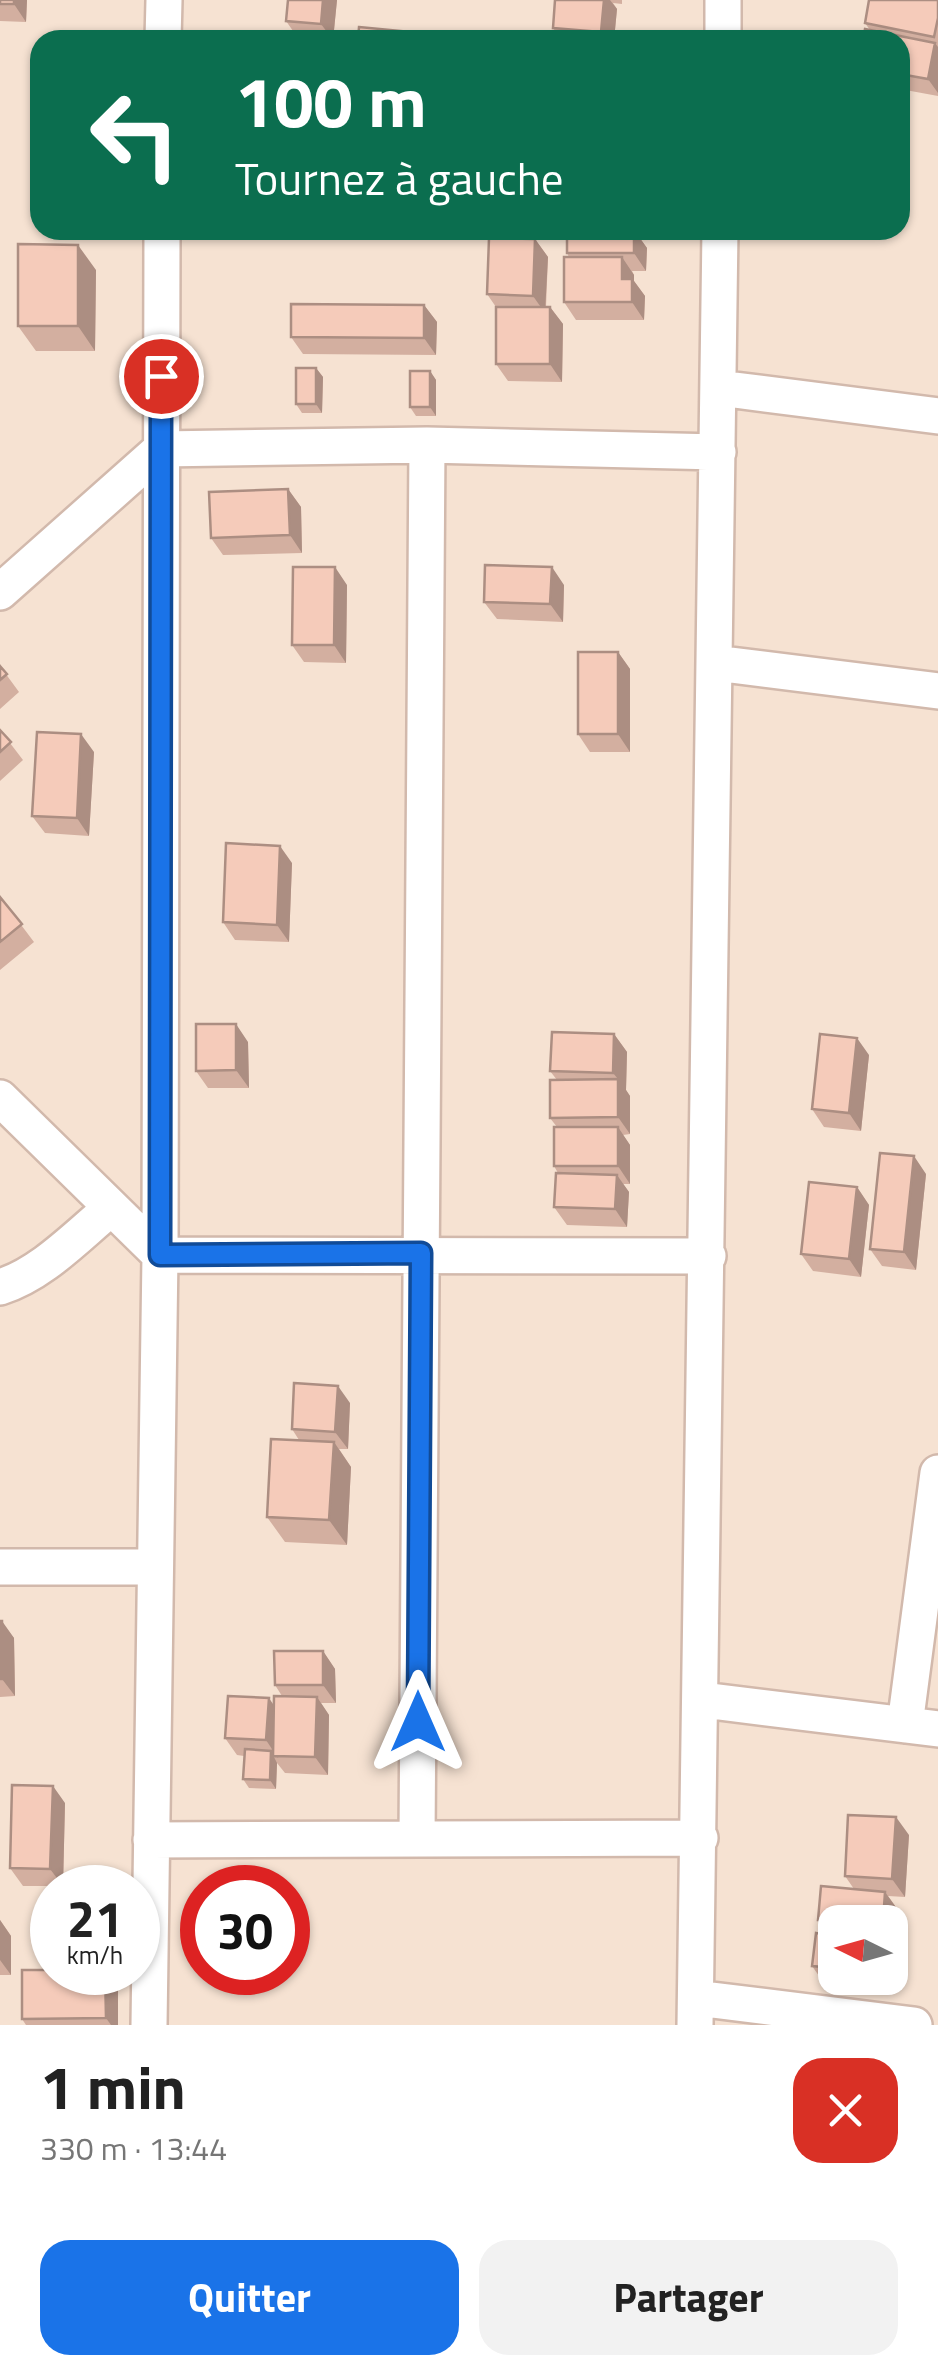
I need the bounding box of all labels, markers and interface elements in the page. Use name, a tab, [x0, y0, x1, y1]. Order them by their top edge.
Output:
text: 100 m	[235, 48, 427, 154]
icon: left	[70, 70, 200, 200]
text: Tournez à gauche	[235, 144, 564, 212]
pin	[119, 334, 204, 419]
icon: arrive	[134, 349, 189, 404]
position arrow	[366, 1670, 470, 1774]
speed limit sign: 30	[180, 1865, 310, 1995]
text: 21	[67, 1880, 123, 1956]
north arrow	[818, 1905, 908, 1995]
map controls	[818, 1905, 908, 1995]
text: km/h	[67, 1936, 123, 1974]
text: 1 min	[40, 2041, 186, 2132]
button: close	[793, 2058, 898, 2163]
text: 330 m · 13:44	[40, 2124, 227, 2172]
button: Quitter	[40, 2240, 459, 2355]
button: Partager	[479, 2240, 898, 2355]

